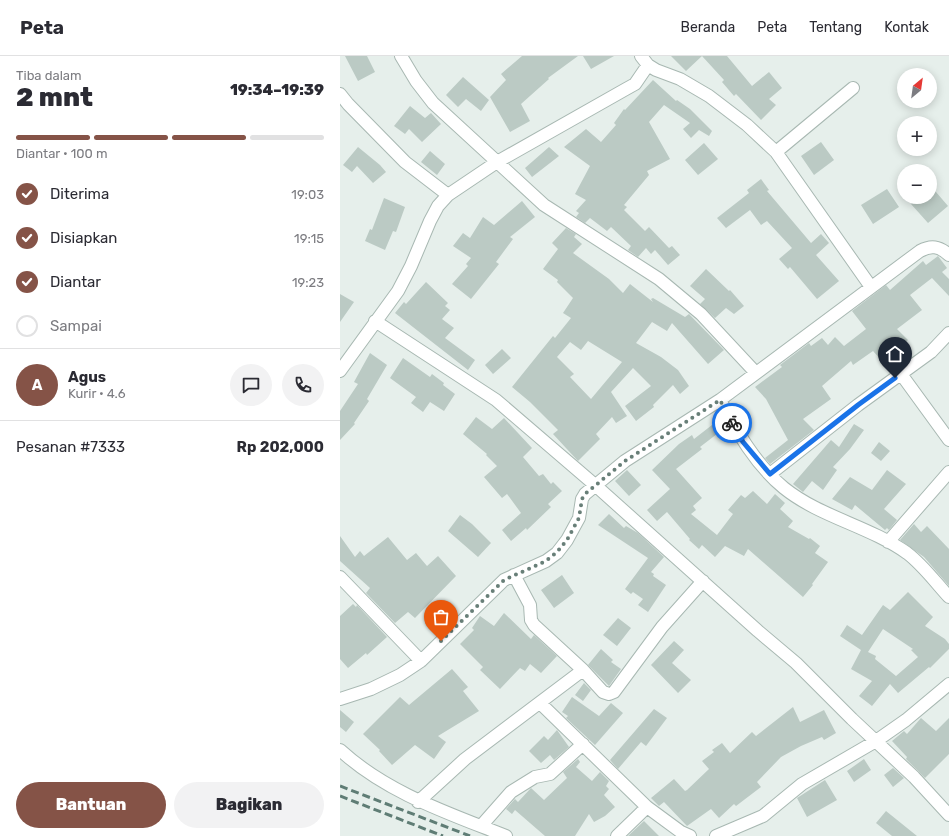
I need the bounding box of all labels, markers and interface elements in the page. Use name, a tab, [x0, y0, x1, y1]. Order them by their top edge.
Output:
text: Peta	[20, 16, 64, 39]
text: Beranda	[681, 19, 735, 36]
text: Peta	[757, 19, 787, 36]
text: Tentang	[809, 19, 862, 36]
text: Kontak	[884, 19, 929, 36]
text: Tiba dalam	[16, 68, 82, 83]
north arrow	[897, 68, 937, 108]
map controls	[897, 68, 937, 204]
text: 19:34–19:39	[230, 81, 324, 99]
text: 2 mnt	[16, 82, 93, 113]
button: +	[897, 116, 937, 156]
text: Diantar · 100 m	[16, 146, 107, 161]
button: −	[897, 164, 937, 204]
icon: check	[16, 183, 38, 205]
text: Diterima	[50, 185, 109, 203]
text: 19:03	[291, 187, 324, 202]
icon: check	[16, 227, 38, 249]
text: Disiapkan	[50, 229, 117, 247]
text: 19:15	[294, 231, 324, 246]
icon: check	[16, 271, 38, 293]
text: Diantar	[50, 273, 101, 291]
text: 19:23	[292, 275, 324, 290]
text: Sampai	[50, 317, 102, 335]
pin	[878, 337, 912, 378]
icon: home	[884, 343, 906, 365]
button: chat	[230, 364, 272, 406]
button: phone	[282, 364, 324, 406]
text: Agus	[68, 368, 106, 386]
text: A	[32, 376, 42, 394]
text: Kurir · 4.6	[68, 386, 126, 401]
courier	[712, 403, 752, 443]
icon: bike	[721, 412, 743, 434]
text: Pesanan #7333	[16, 438, 125, 456]
text: Rp 202,000	[237, 438, 324, 456]
pin	[424, 600, 458, 641]
icon: bag	[430, 606, 452, 628]
button: Bantuan	[16, 782, 166, 828]
button: Bagikan	[174, 782, 324, 828]

